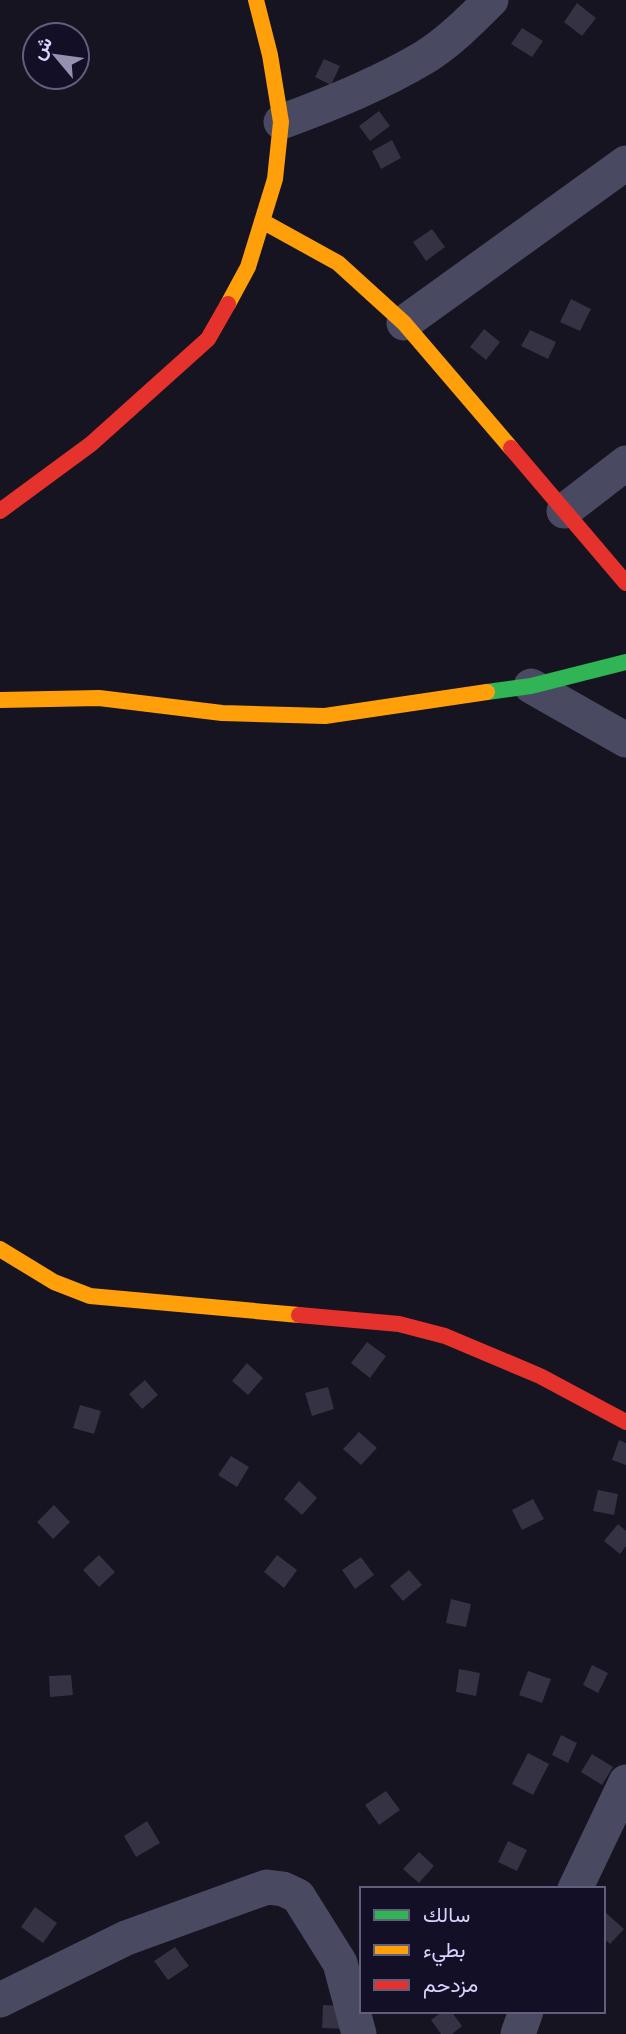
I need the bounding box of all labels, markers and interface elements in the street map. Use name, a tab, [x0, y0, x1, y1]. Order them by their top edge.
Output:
north arrow	[21, 21, 91, 91]
text: ش	[25, 32, 57, 64]
legend	[360, 1887, 605, 2013]
text: سالك	[423, 1900, 470, 1928]
text: بطيء	[423, 1935, 466, 1967]
text: مزدحم	[423, 1970, 478, 1999]

